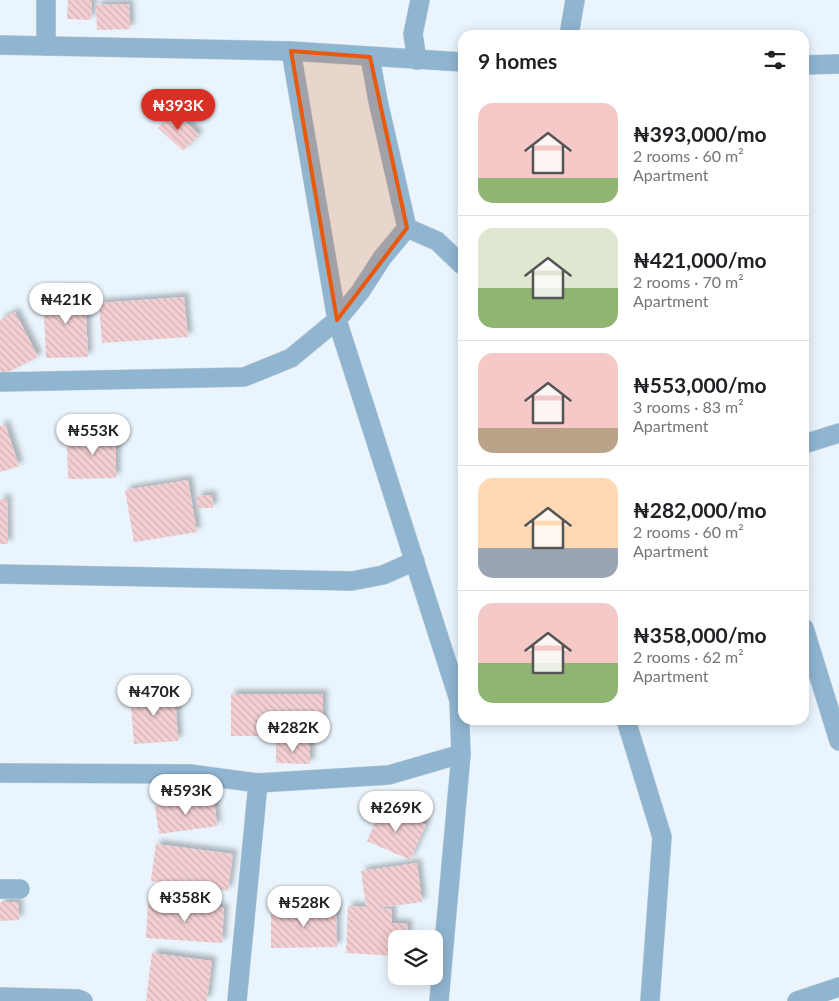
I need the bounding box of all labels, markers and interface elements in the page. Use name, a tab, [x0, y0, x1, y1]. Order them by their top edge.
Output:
icon: filters	[761, 46, 789, 74]
text: 9 homes	[478, 48, 557, 73]
pin: ₦393K	[143, 88, 213, 131]
text: ₦393K	[152, 95, 204, 114]
text: ₦393,000/mo	[633, 121, 767, 146]
icon: home	[518, 123, 578, 183]
text: 2 rooms · 60 m²	[633, 146, 744, 165]
text: Apartment	[633, 165, 708, 184]
text: ₦421,000/mo	[633, 247, 767, 272]
icon: home	[518, 248, 578, 308]
text: 2 rooms · 70 m²	[633, 272, 744, 291]
pin: ₦421K	[31, 282, 101, 325]
text: ₦421K	[40, 289, 92, 308]
text: Apartment	[633, 291, 708, 310]
text: ₦553,000/mo	[633, 372, 767, 397]
icon: home	[518, 373, 578, 433]
text: 3 rooms · 83 m²	[633, 397, 744, 416]
pin: ₦553K	[58, 414, 128, 456]
text: Apartment	[633, 416, 708, 435]
text: ₦553K	[67, 420, 119, 439]
text: ₦282,000/mo	[633, 497, 767, 522]
icon: home	[518, 498, 578, 558]
text: 2 rooms · 60 m²	[633, 522, 744, 541]
text: Apartment	[633, 541, 708, 560]
text: ₦358,000/mo	[633, 622, 767, 647]
icon: home	[518, 623, 578, 683]
text: 2 rooms · 62 m²	[633, 647, 744, 666]
text: Apartment	[633, 666, 708, 685]
pin: ₦470K	[119, 674, 189, 717]
text: ₦470K	[128, 681, 180, 700]
pin: ₦282K	[258, 710, 328, 753]
text: ₦282K	[267, 717, 319, 736]
pin: ₦593K	[151, 774, 221, 816]
text: ₦593K	[160, 780, 212, 799]
pin: ₦269K	[361, 790, 431, 833]
text: ₦269K	[370, 797, 422, 816]
pin: ₦358K	[150, 880, 220, 923]
pin: ₦528K	[269, 886, 339, 928]
text: ₦358K	[159, 887, 211, 906]
text: ₦528K	[278, 892, 330, 911]
map controls	[388, 930, 443, 985]
button: layers	[388, 930, 443, 985]

